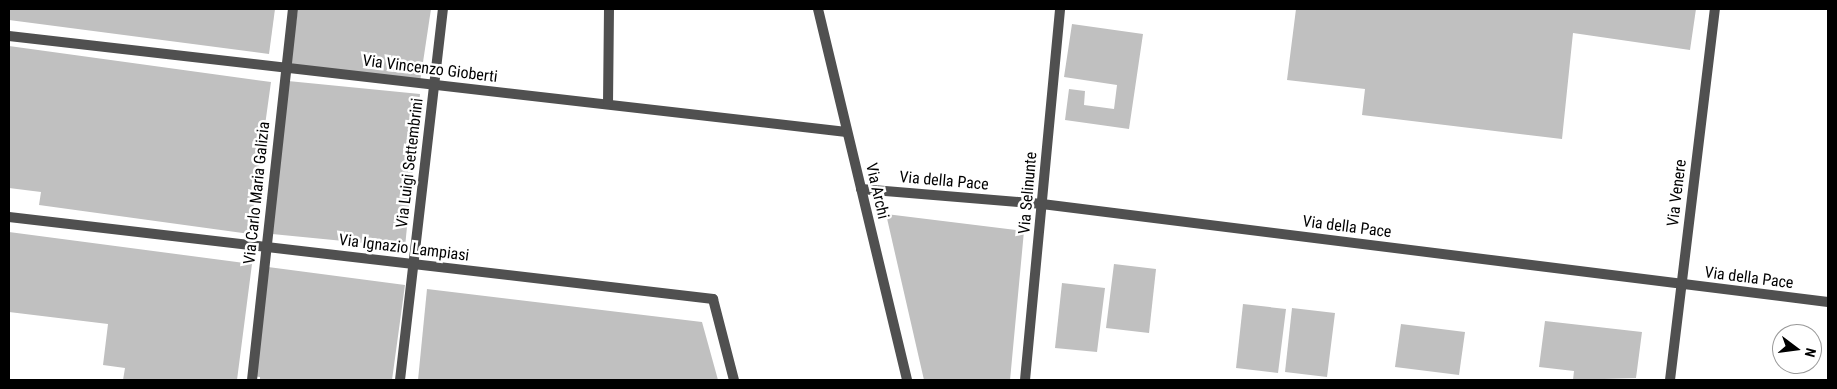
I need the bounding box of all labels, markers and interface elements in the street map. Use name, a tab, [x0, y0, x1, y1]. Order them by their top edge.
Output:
street label: Via Vincenzo Gioberti	[361, 51, 499, 87]
street label: Via Luigi Settembrini	[393, 97, 427, 229]
street label: Via Carlo Maria Galizia	[240, 121, 274, 265]
street label: Via Selinunte	[1015, 151, 1041, 235]
street label: Via Venere	[1663, 158, 1691, 228]
street label: Via Archi	[861, 161, 893, 221]
street label: Via della Pace	[899, 168, 989, 194]
street label: Via della Pace	[1301, 212, 1393, 242]
street label: Via Ignazio Lampiasi	[338, 230, 470, 266]
street label: Via della Pace	[1703, 263, 1795, 293]
north arrow	[1772, 324, 1822, 374]
text: N	[1802, 346, 1819, 359]

